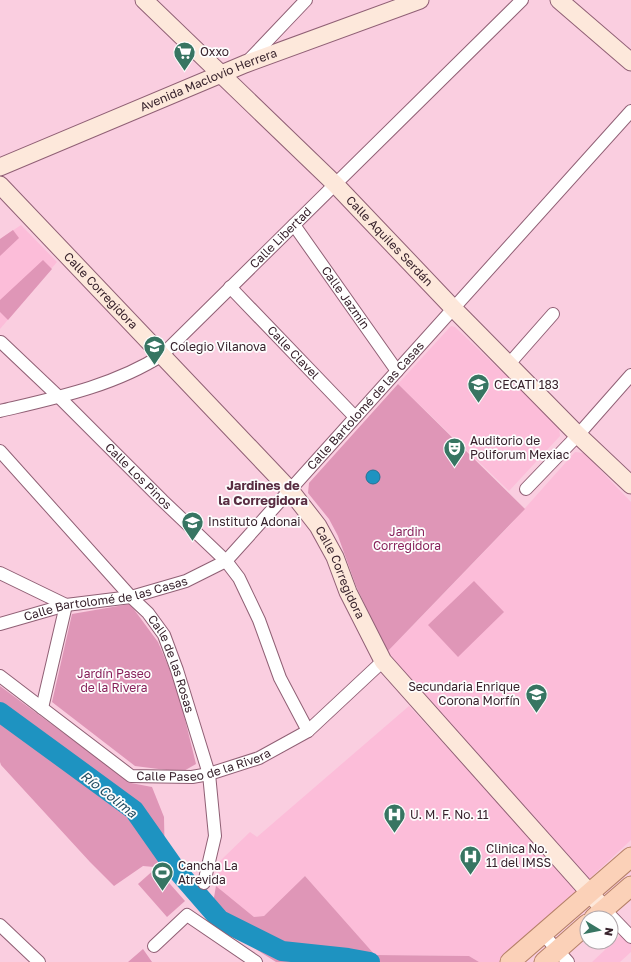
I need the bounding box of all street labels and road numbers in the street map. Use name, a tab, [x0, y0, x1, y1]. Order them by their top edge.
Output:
street label: Avenida Maclovio Herrera	[138, 45, 279, 114]
street label: Calle Aquiles Serdán	[343, 192, 436, 289]
street label: Calle Libertad	[246, 204, 314, 271]
street label: Calle Corregidora	[61, 249, 141, 332]
street label: Calle Jazmín	[318, 263, 373, 332]
street label: Calle Clavel	[264, 322, 323, 382]
street label: Calle Bartolomé de las Casas	[304, 338, 427, 473]
street label: Calle Los Pinos	[102, 440, 175, 512]
street label: Calle Corregidora	[312, 523, 368, 621]
street label: Calle Bartolomé de las Casas	[22, 573, 189, 624]
street label: Calle de las Rosas	[145, 612, 198, 714]
street label: Calle Paseo de la Rivera	[136, 745, 273, 784]

